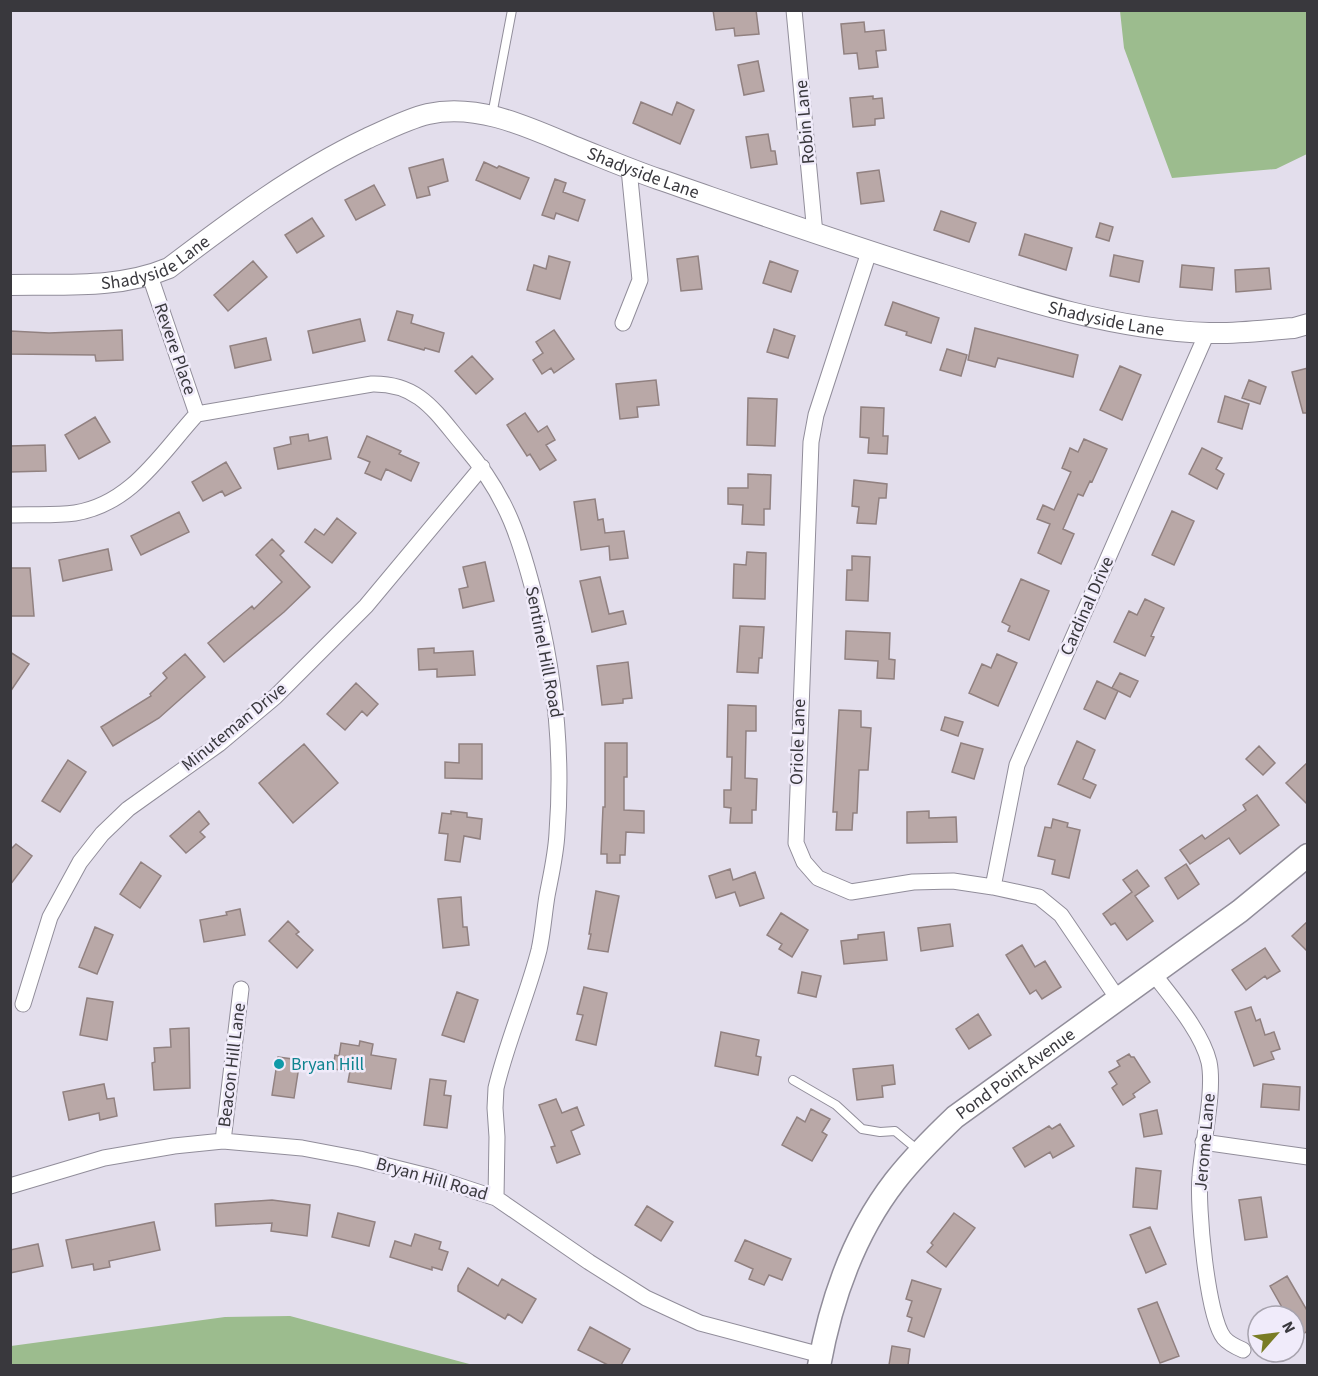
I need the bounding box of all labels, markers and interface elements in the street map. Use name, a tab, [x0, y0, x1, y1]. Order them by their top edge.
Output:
street label: Robin Lane	[789, 79, 821, 165]
street label: Shadyside Lane	[583, 140, 703, 205]
street label: Shadyside Lane	[100, 229, 215, 296]
street label: Shadyside Lane	[1045, 294, 1166, 342]
street label: Revere Place	[148, 300, 202, 398]
street label: Cardinal Drive	[1054, 552, 1120, 659]
street label: Sentinel Hill Road	[519, 584, 569, 720]
street label: Minuteman Drive	[176, 677, 292, 777]
street label: Oriole Lane	[784, 698, 812, 785]
street label: Beacon Hill Lane	[212, 1001, 252, 1129]
street label: Pond Point Avenue	[950, 1022, 1080, 1125]
place label: Bryan Hill	[291, 1052, 364, 1077]
marker: Bryan Hill	[272, 1057, 286, 1071]
street label: Jerome Lane	[1188, 1092, 1222, 1192]
street label: Bryan Hill Road	[373, 1151, 491, 1207]
north arrow	[1246, 1304, 1306, 1364]
text: N	[1276, 1318, 1301, 1337]

